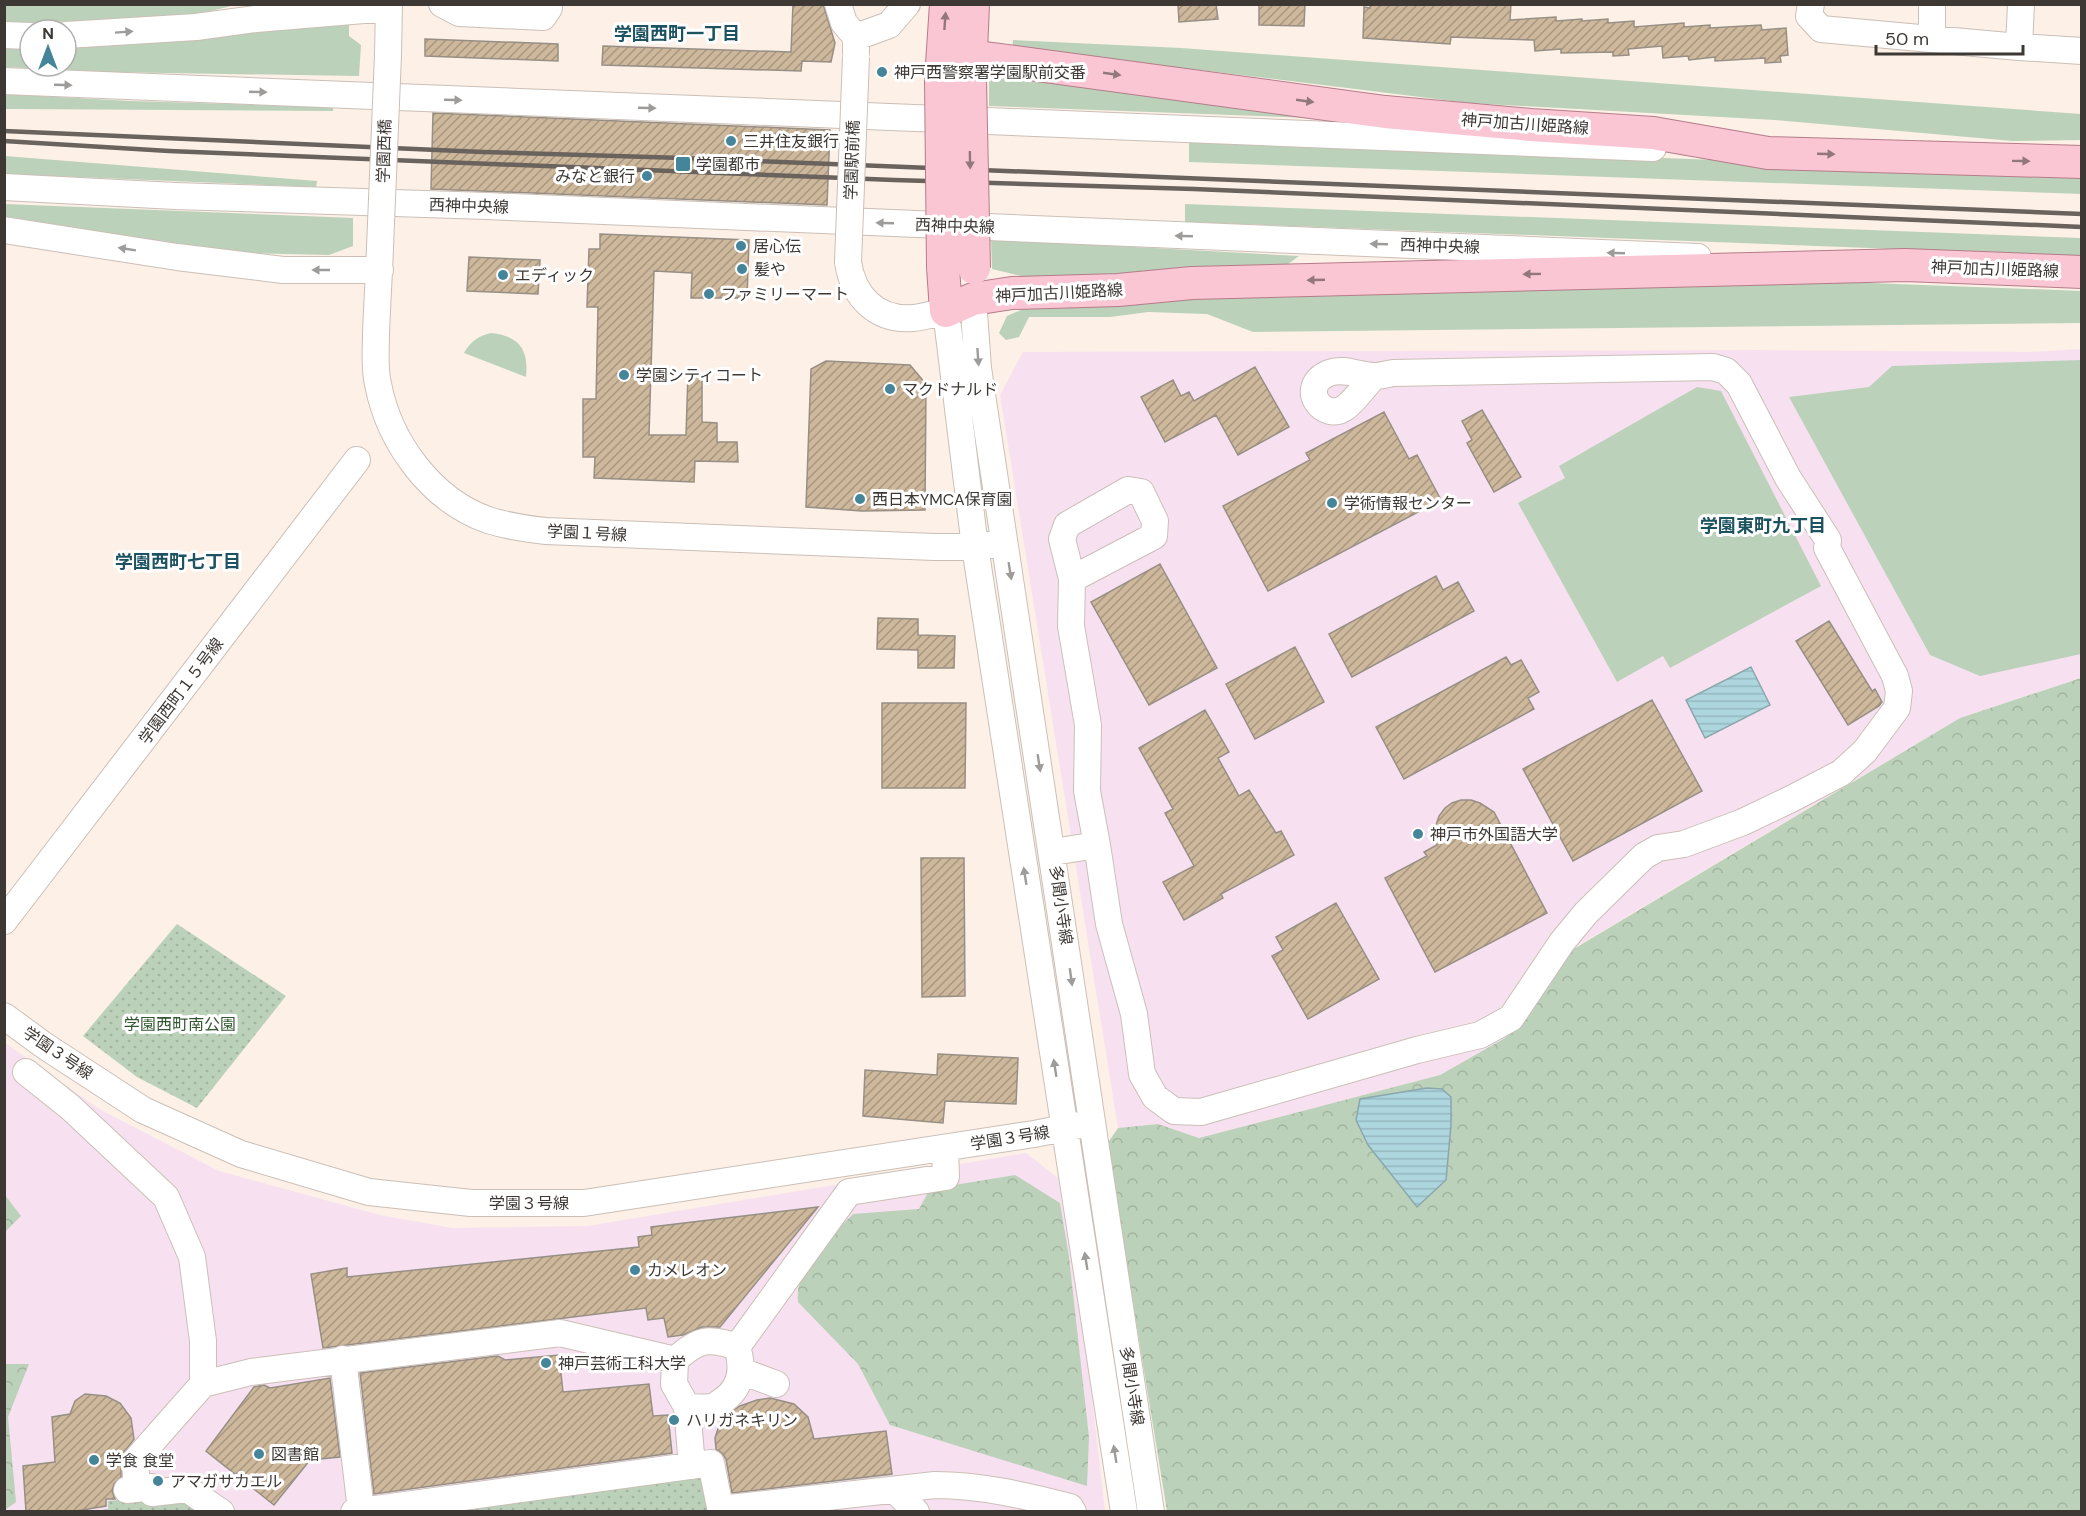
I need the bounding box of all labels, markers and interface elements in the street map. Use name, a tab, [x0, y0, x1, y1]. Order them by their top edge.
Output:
one-way arrow	[940, 11, 949, 30]
north arrow	[18, 18, 78, 78]
scale bar	[1876, 18, 2023, 56]
district label: 学園西町一丁目	[614, 22, 740, 46]
text: N	[42, 23, 54, 44]
one-way arrow	[115, 27, 134, 36]
text: 50 m	[1885, 27, 1929, 51]
place label: 神戸西警察署学園駅前交番	[894, 62, 1086, 83]
marker: 神戸西警察署学園駅前交番	[875, 65, 889, 79]
one-way arrow	[1102, 70, 1121, 79]
one-way arrow	[53, 80, 72, 89]
one-way arrow	[248, 88, 267, 97]
one-way arrow	[443, 96, 462, 105]
one-way arrow	[1295, 96, 1314, 106]
one-way arrow	[638, 103, 657, 113]
street label: 神戸加古川姫路線	[1460, 109, 1590, 139]
street label: 学園西橋	[372, 119, 396, 183]
street label: 学園駅前橋	[840, 120, 864, 200]
place label: 三井住友銀行	[743, 131, 839, 152]
marker: 三井住友銀行	[724, 134, 738, 148]
one-way arrow	[966, 150, 975, 169]
one-way arrow	[1817, 150, 1836, 159]
place label: 学園都市	[696, 154, 760, 175]
marker: 学園都市	[674, 155, 692, 173]
one-way arrow	[2012, 156, 2031, 165]
place label: みなと銀行	[555, 166, 635, 187]
marker: みなと銀行	[640, 169, 654, 183]
street label: 西神中央線	[429, 194, 509, 218]
street label: 西神中央線	[915, 214, 995, 238]
one-way arrow	[875, 219, 894, 228]
one-way arrow	[1175, 231, 1194, 240]
street label: 西神中央線	[1400, 234, 1480, 258]
place label: 居心伝	[753, 236, 801, 257]
marker: 居心伝	[734, 239, 748, 253]
one-way arrow	[1370, 239, 1389, 248]
one-way arrow	[118, 245, 137, 254]
one-way arrow	[1606, 249, 1625, 258]
street label: 神戸加古川姫路線	[1931, 256, 2059, 282]
place label: 髪や	[754, 259, 786, 280]
marker: 髪や	[735, 262, 749, 276]
one-way arrow	[312, 265, 331, 275]
place label: エディック	[515, 265, 594, 286]
marker: エディック	[496, 268, 510, 282]
one-way arrow	[1522, 269, 1541, 279]
one-way arrow	[1306, 275, 1325, 285]
street label: 神戸加古川姫路線	[995, 279, 1123, 307]
place label: ファミリーマート	[721, 284, 849, 305]
marker: ファミリーマート	[702, 287, 716, 301]
one-way arrow	[973, 348, 982, 367]
place label: 学園シティコート	[636, 365, 763, 386]
marker: 学園シティコート	[617, 368, 631, 382]
place label: マクドナルド	[902, 379, 998, 400]
marker: マクドナルド	[883, 382, 897, 396]
place label: 西日本YMCA保育園	[872, 489, 1013, 510]
marker: 西日本YMCA保育園	[853, 492, 867, 506]
place label: 学術情報センター	[1344, 493, 1472, 514]
marker: 学術情報センター	[1325, 496, 1339, 510]
district label: 学園東町九丁目	[1700, 514, 1826, 538]
street label: 学園１号線	[546, 520, 628, 546]
district label: 学園西町七丁目	[115, 550, 241, 574]
one-way arrow	[1006, 561, 1015, 580]
street label: 学園西町１５号線	[134, 634, 228, 748]
one-way arrow	[1035, 754, 1044, 773]
place label: 神戸市外国語大学	[1430, 824, 1558, 845]
marker: 神戸市外国語大学	[1411, 827, 1425, 841]
street label: 多聞小寺線	[1045, 864, 1077, 946]
one-way arrow	[1021, 866, 1030, 885]
one-way arrow	[1066, 968, 1075, 987]
park label: 学園西町南公園	[124, 1014, 236, 1035]
street label: 学園３号線	[19, 1022, 97, 1084]
one-way arrow	[1050, 1059, 1059, 1078]
street label: 学園３号線	[969, 1121, 1051, 1155]
street label: 学園３号線	[489, 1193, 569, 1214]
one-way arrow	[1081, 1251, 1090, 1270]
place label: カメレオン	[647, 1260, 727, 1281]
marker: カメレオン	[628, 1263, 642, 1277]
street label: 多聞小寺線	[1115, 1345, 1149, 1427]
place label: 神戸芸術工科大学	[558, 1353, 686, 1374]
marker: 神戸芸術工科大学	[539, 1356, 553, 1370]
place label: ハリガネキリン	[686, 1410, 798, 1431]
marker: ハリガネキリン	[667, 1413, 681, 1427]
place label: 図書館	[271, 1444, 319, 1465]
one-way arrow	[1111, 1444, 1120, 1463]
marker: 図書館	[252, 1447, 266, 1461]
place label: 学食 食堂	[106, 1450, 174, 1471]
marker: 学食 食堂	[87, 1453, 101, 1467]
place label: アマガサカエル	[170, 1471, 282, 1492]
marker: アマガサカエル	[151, 1474, 165, 1488]

